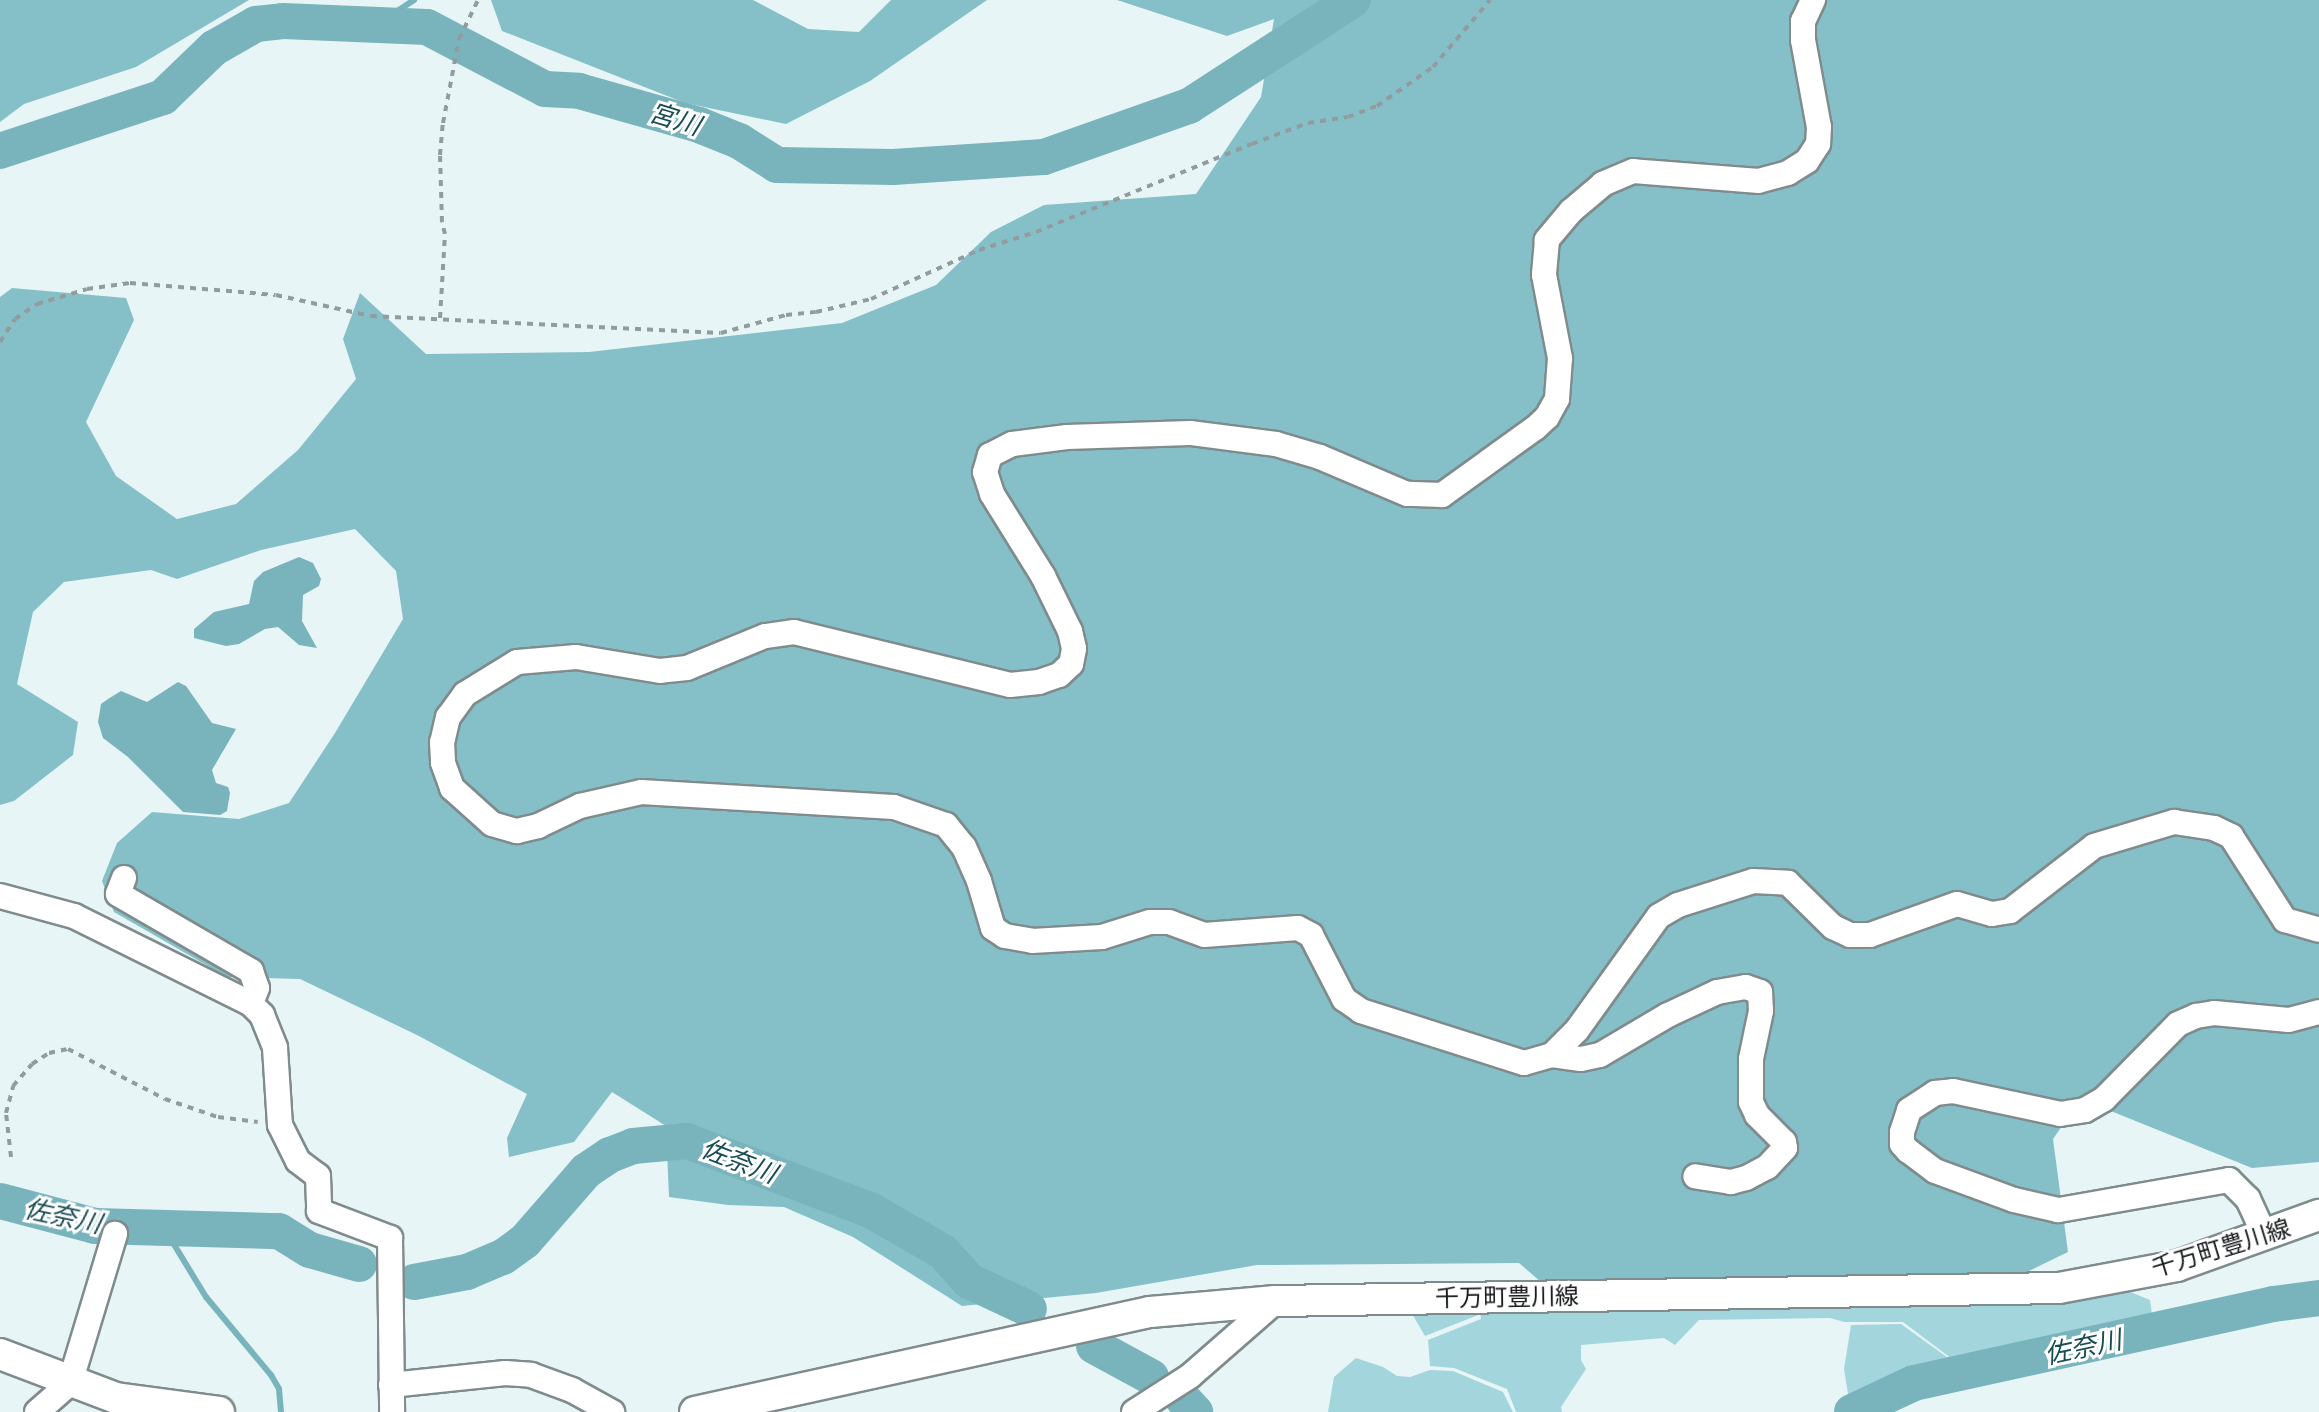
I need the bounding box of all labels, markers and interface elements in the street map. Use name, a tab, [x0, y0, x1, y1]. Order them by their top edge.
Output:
water label: 宮川	[646, 96, 704, 142]
water label: 佐奈川	[697, 1132, 781, 1190]
water label: 佐奈川	[22, 1193, 104, 1239]
street label: 千万町豊川線	[2148, 1213, 2294, 1283]
street label: 千万町豊川線	[1435, 1281, 1579, 1313]
water label: 佐奈川	[2042, 1324, 2124, 1370]

